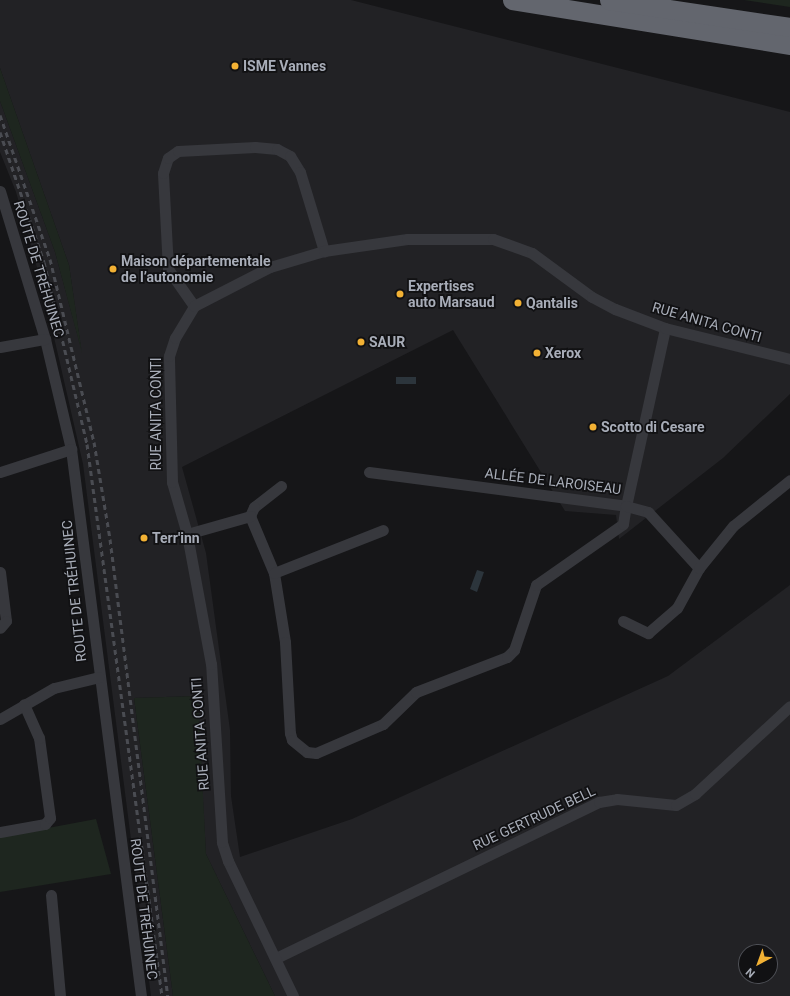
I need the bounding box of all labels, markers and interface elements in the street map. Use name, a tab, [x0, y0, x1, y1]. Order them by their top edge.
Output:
place label: ISME Vannes	[243, 58, 326, 74]
marker: ISME Vannes	[230, 61, 240, 71]
street label: ROUTE DE TRÉHUINEC	[10, 198, 68, 340]
place label: Maison départementale de l’autonomie	[121, 253, 270, 286]
marker: Maison départementale de l’autonomie	[108, 264, 118, 274]
place label: Expertises auto Marsaud	[408, 278, 495, 310]
marker: Expertises auto Marsaud	[395, 289, 405, 299]
place label: Qantalis	[526, 295, 578, 311]
marker: Qantalis	[513, 298, 523, 308]
street label: RUE ANITA CONTI	[650, 298, 764, 346]
place label: SAUR	[369, 334, 405, 350]
marker: SAUR	[356, 337, 366, 347]
place label: Xerox	[545, 345, 581, 361]
marker: Xerox	[532, 348, 542, 358]
street label: RUE ANITA CONTI	[148, 358, 164, 470]
place label: Scotto di Cesare	[601, 419, 705, 435]
marker: Scotto di Cesare	[588, 422, 598, 432]
street label: ALLÉE DE LAROISEAU	[484, 464, 622, 498]
street label: ROUTE DE TRÉHUINEC	[58, 519, 90, 663]
place label: Terr'inn	[152, 530, 200, 546]
marker: Terr'inn	[139, 533, 149, 543]
street label: RUE ANITA CONTI	[188, 677, 212, 791]
street label: RUE GERTRUDE BELL	[470, 782, 598, 854]
street label: ROUTE DE TRÉHUINEC	[127, 837, 161, 981]
north arrow	[738, 944, 778, 984]
text: N	[743, 965, 758, 980]

